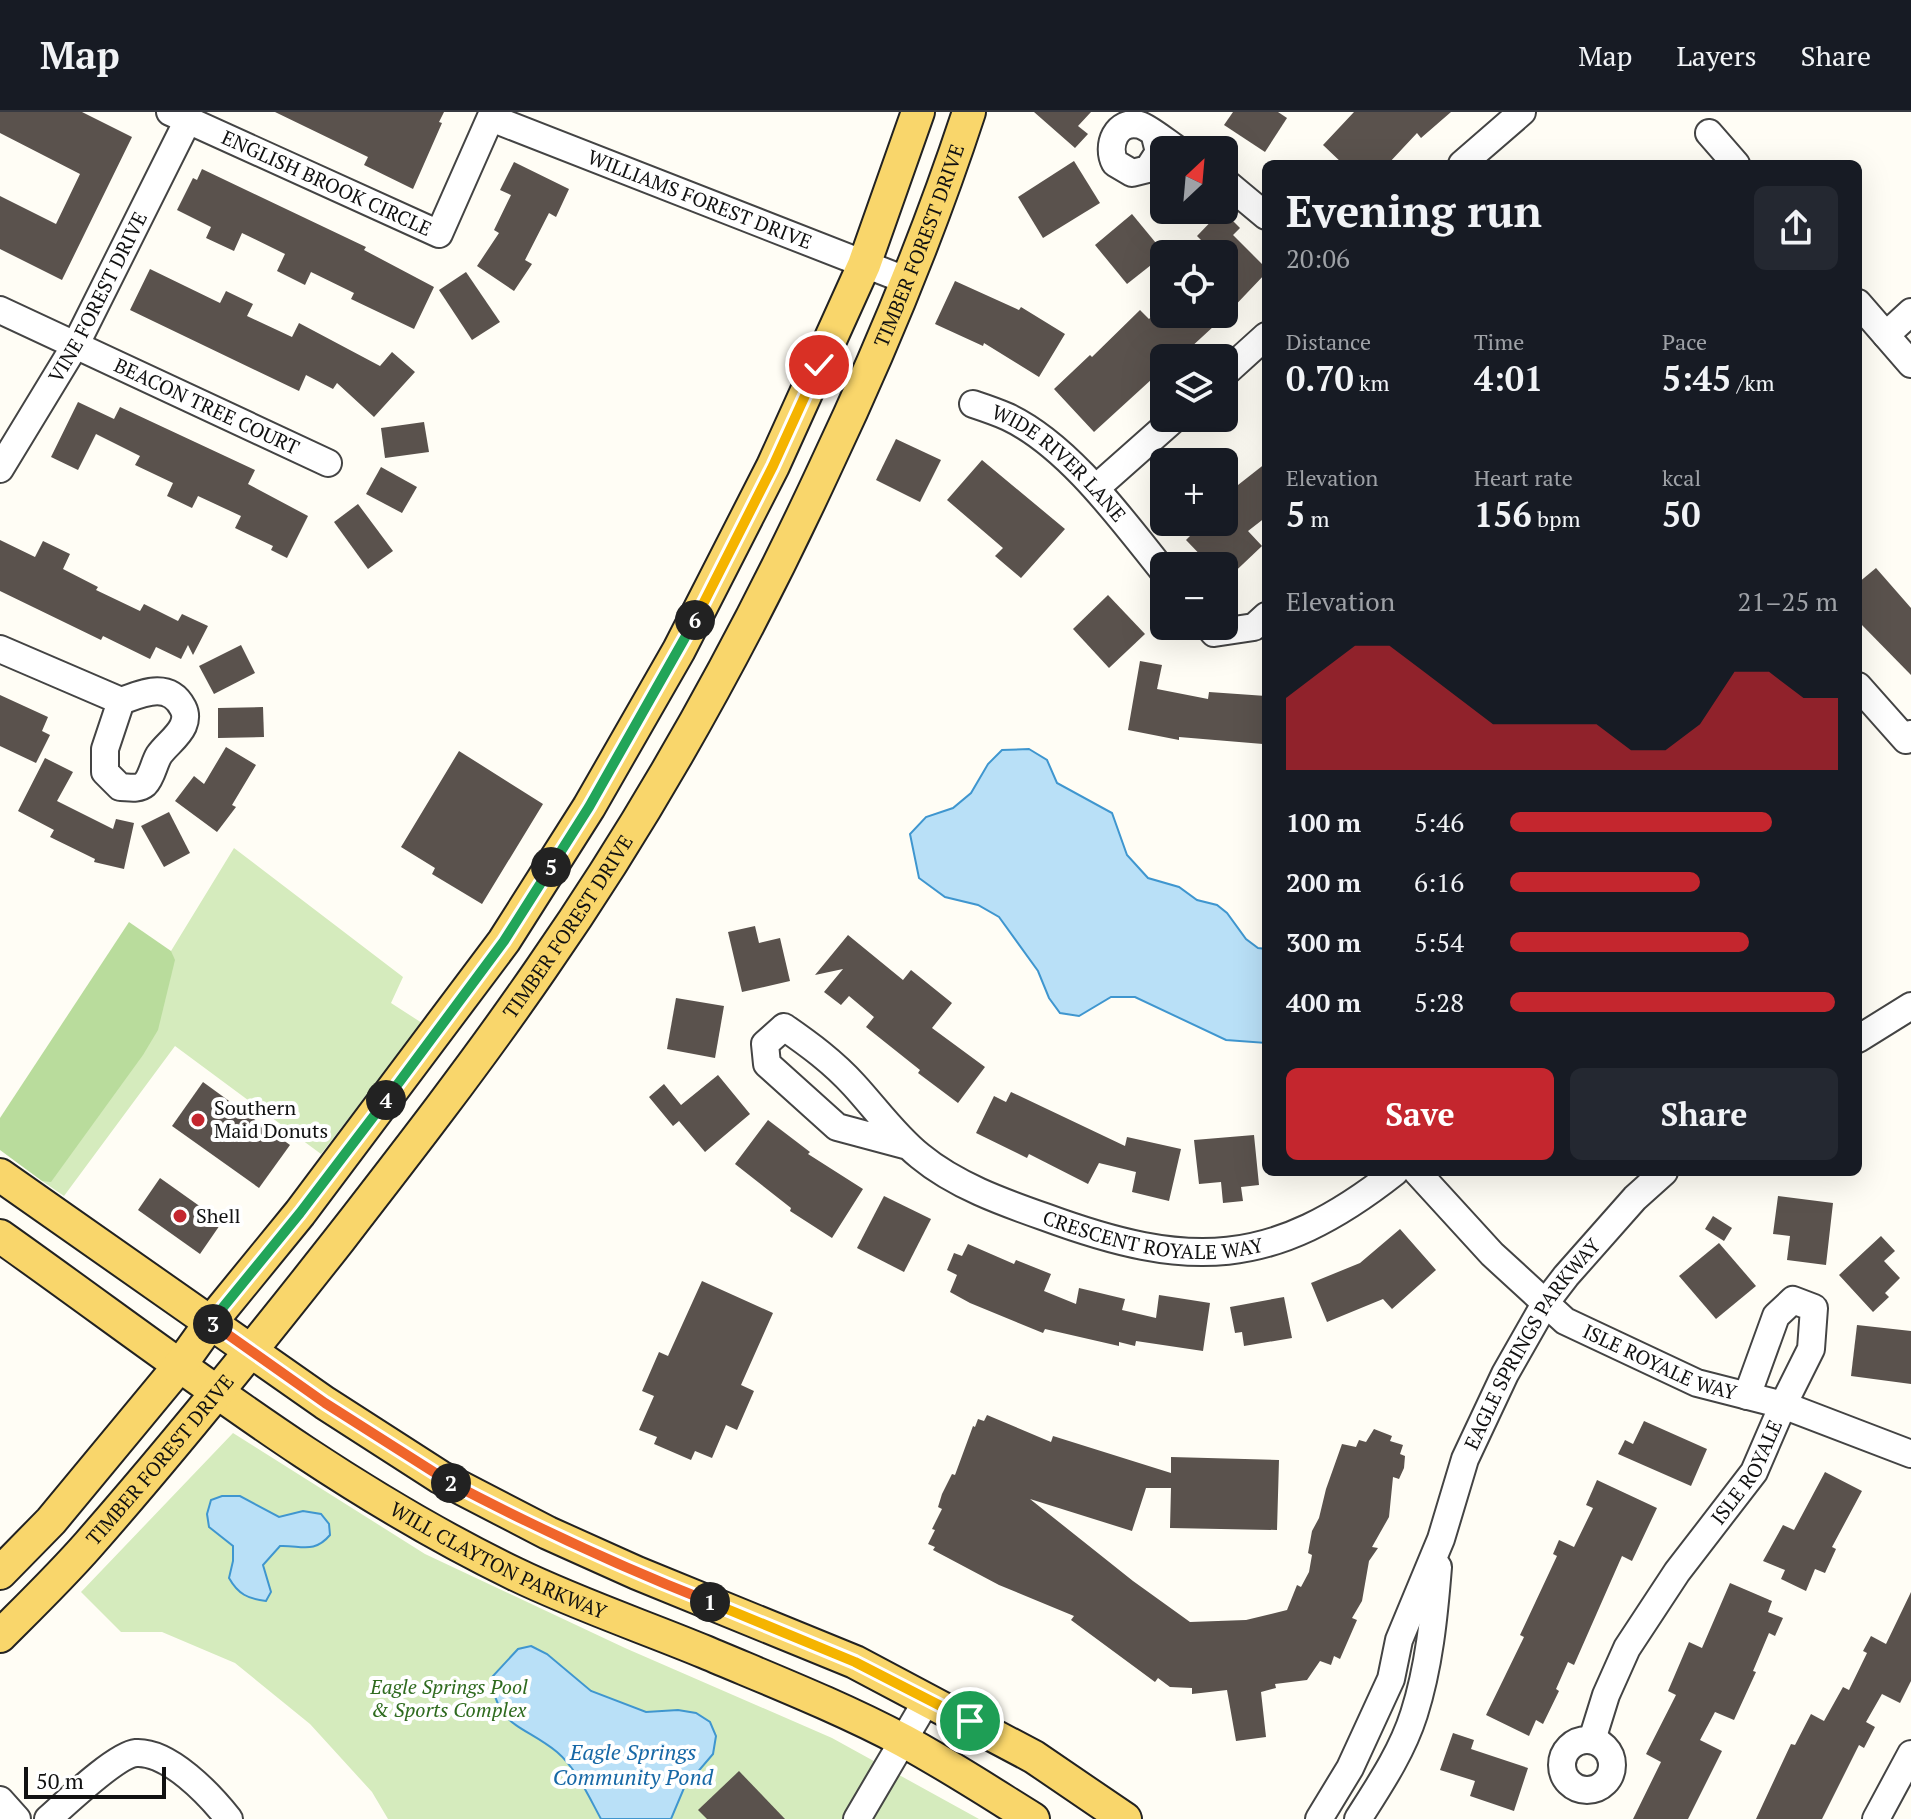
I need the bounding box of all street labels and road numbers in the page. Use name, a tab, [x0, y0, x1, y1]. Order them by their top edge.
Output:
street label: ENGLISH BROOK CIRCLE	[218, 123, 436, 242]
street label: TIMBER FOREST DRIVE	[867, 140, 970, 351]
street label: WILLIAMS FOREST DRIVE	[584, 143, 816, 255]
street label: VINE FOREST DRIVE	[42, 207, 153, 387]
street label: BEACON TREE COURT	[110, 351, 304, 461]
street label: WIDE RIVER LANE	[988, 398, 1132, 527]
street label: TIMBER FOREST DRIVE	[497, 829, 639, 1024]
street label: CRESCENT ROYALE WAY	[1039, 1203, 1266, 1265]
street label: EAGLE SPRINGS PARKWAY	[1457, 1232, 1606, 1454]
street label: ISLE ROYALE WAY	[1579, 1317, 1740, 1406]
street label: TIMBER FOREST DRIVE	[80, 1369, 239, 1551]
street label: ISLE ROYALE	[1704, 1415, 1788, 1530]
street label: WILL CLAYTON PARKWAY	[385, 1495, 611, 1625]

